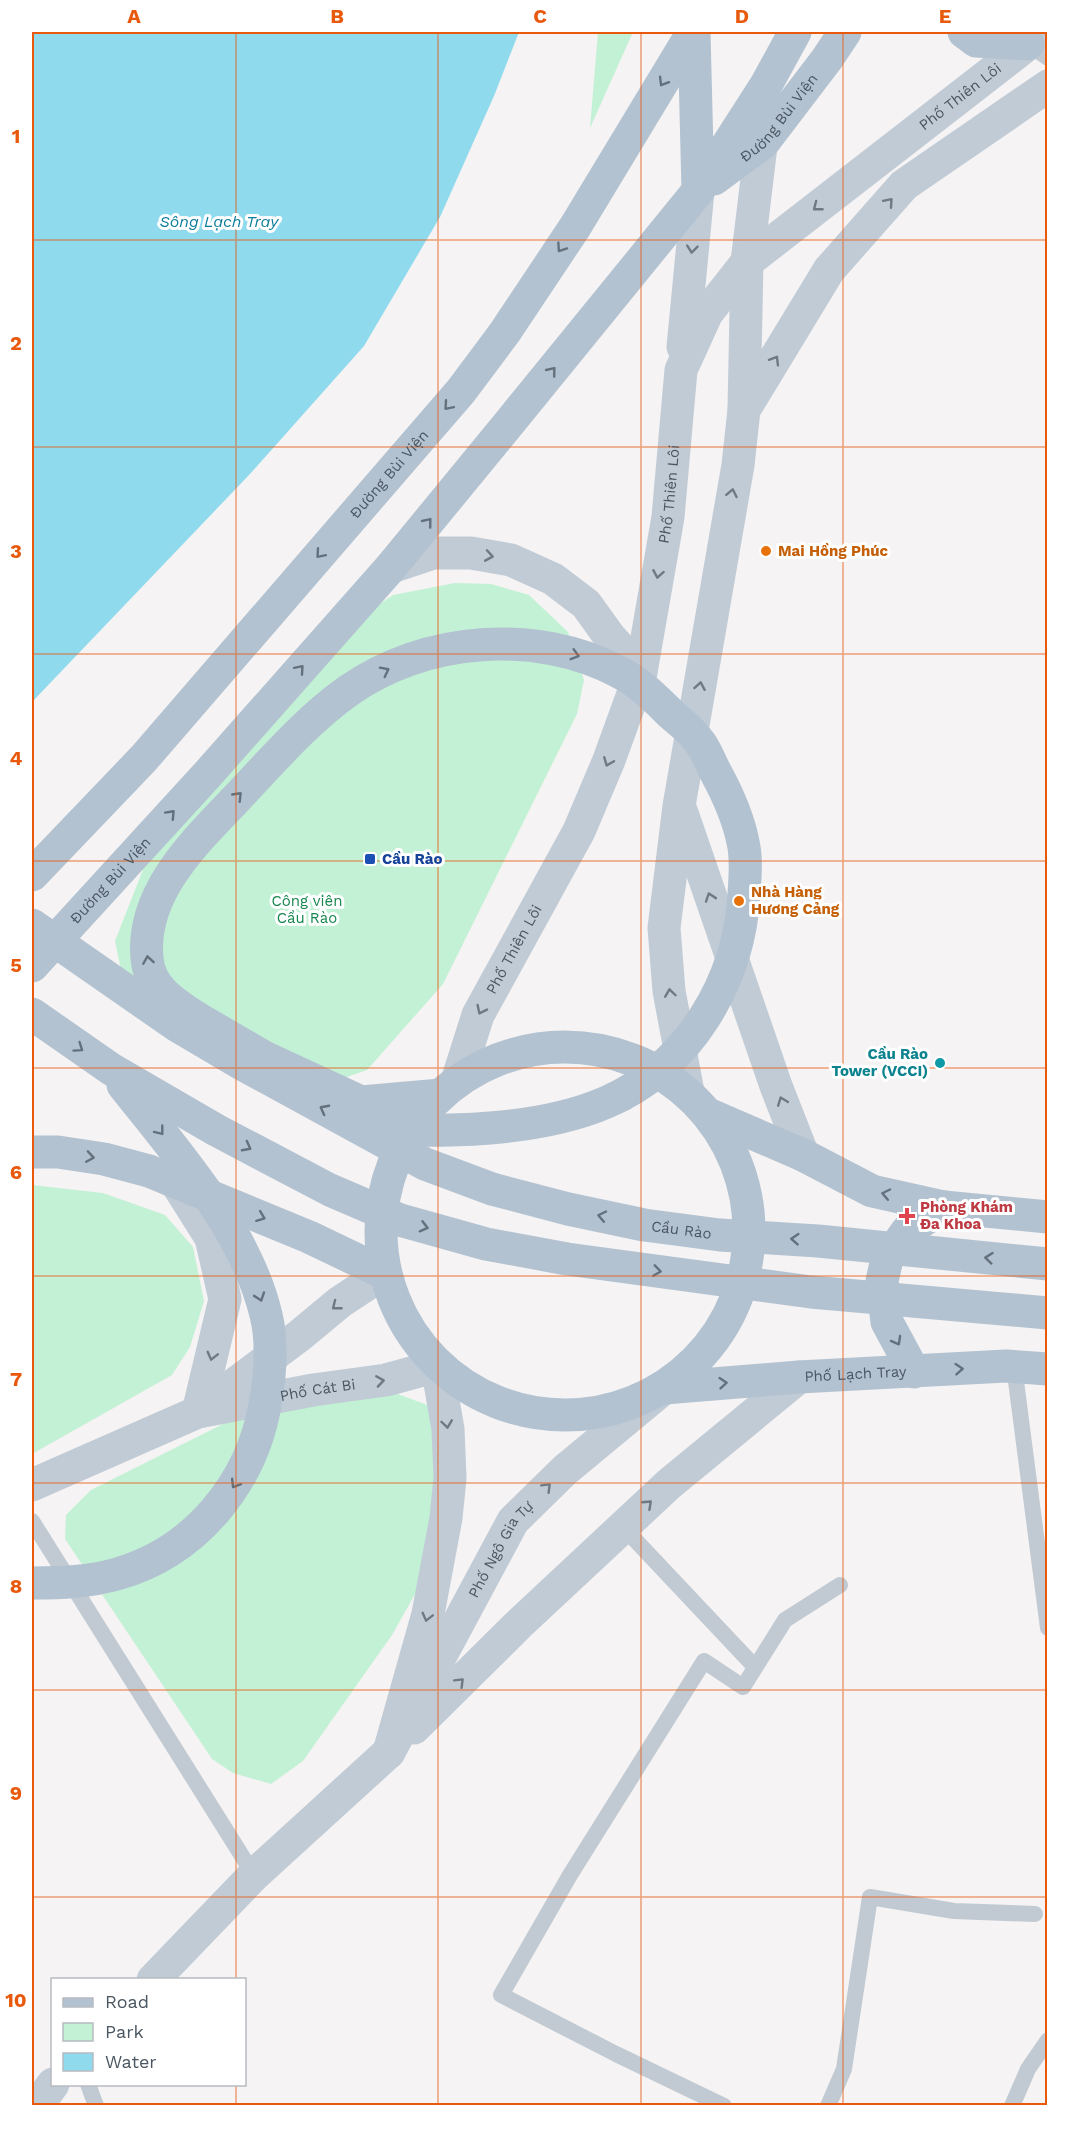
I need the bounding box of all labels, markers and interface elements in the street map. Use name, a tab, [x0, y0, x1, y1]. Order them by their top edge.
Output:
text: A	[127, 4, 141, 28]
text: B	[330, 4, 344, 28]
text: C	[533, 4, 547, 28]
text: D	[735, 4, 749, 28]
text: E	[939, 4, 951, 28]
street label: Phố Thiên Lôi	[915, 59, 1005, 134]
street label: Đường Bùi Viện	[736, 70, 822, 166]
one-way arrow	[658, 76, 670, 86]
text: 1	[12, 124, 20, 148]
one-way arrow	[882, 198, 893, 209]
one-way arrow	[813, 200, 824, 211]
water label: Sông Lạch Tray	[160, 212, 279, 231]
one-way arrow	[557, 241, 568, 252]
one-way arrow	[686, 245, 699, 254]
text: 2	[10, 331, 22, 355]
one-way arrow	[768, 356, 779, 366]
one-way arrow	[544, 367, 555, 378]
one-way arrow	[444, 399, 455, 410]
street label: Đường Bùi Viện	[346, 426, 432, 522]
street label: Phố Thiên Lôi	[655, 444, 683, 545]
one-way arrow	[725, 489, 738, 499]
one-way arrow	[421, 518, 432, 529]
text: 3	[10, 539, 22, 563]
place label: Mai Hồng Phúc	[778, 542, 889, 560]
marker: Mai Hồng Phúc	[759, 544, 773, 558]
one-way arrow	[316, 547, 327, 558]
one-way arrow	[483, 549, 493, 562]
one-way arrow	[652, 569, 665, 579]
one-way arrow	[569, 648, 580, 660]
one-way arrow	[293, 665, 304, 675]
one-way arrow	[379, 666, 390, 678]
one-way arrow	[693, 681, 705, 690]
text: 4	[10, 746, 23, 770]
one-way arrow	[603, 756, 615, 767]
one-way arrow	[231, 793, 242, 804]
one-way arrow	[163, 811, 174, 822]
street label: Đường Bùi Viện	[66, 833, 155, 928]
place label: Cầu Rào	[382, 850, 442, 868]
marker: Cầu Rào	[363, 852, 377, 866]
place label: Nhà Hàng Hương Cảng	[751, 883, 840, 918]
park label: Công viên Cầu Rào	[271, 892, 343, 927]
one-way arrow	[705, 892, 718, 903]
marker: Nhà Hàng Hương Cảng	[732, 894, 746, 908]
street label: Phố Thiên Lôi	[482, 902, 546, 997]
text: 5	[10, 953, 22, 977]
one-way arrow	[143, 955, 155, 965]
one-way arrow	[665, 988, 677, 997]
one-way arrow	[476, 1003, 488, 1014]
one-way arrow	[72, 1041, 83, 1052]
place label: Cầu Rào Tower (VCCI)	[831, 1045, 928, 1080]
marker: Cầu Rào Tower (VCCI)	[933, 1056, 947, 1070]
one-way arrow	[777, 1096, 789, 1107]
one-way arrow	[320, 1105, 330, 1116]
one-way arrow	[153, 1125, 164, 1136]
one-way arrow	[241, 1140, 251, 1151]
one-way arrow	[84, 1150, 94, 1163]
text: 6	[10, 1160, 22, 1184]
one-way arrow	[881, 1189, 891, 1202]
place label: Phòng Khám Đa Khoa	[920, 1198, 1013, 1233]
marker: Phòng Khám Đa Khoa	[898, 1207, 916, 1225]
one-way arrow	[255, 1210, 266, 1222]
one-way arrow	[597, 1210, 607, 1223]
street label: Cầu Rào	[650, 1217, 713, 1243]
one-way arrow	[419, 1219, 429, 1232]
one-way arrow	[791, 1233, 800, 1246]
one-way arrow	[985, 1252, 994, 1265]
one-way arrow	[652, 1265, 662, 1277]
one-way arrow	[253, 1291, 266, 1302]
one-way arrow	[332, 1298, 343, 1309]
one-way arrow	[890, 1334, 901, 1345]
one-way arrow	[207, 1351, 220, 1361]
street label: Phố Lạch Tray	[804, 1362, 907, 1386]
one-way arrow	[955, 1362, 964, 1375]
text: 7	[10, 1367, 22, 1391]
street label: Phố Cát Bi	[278, 1375, 357, 1405]
one-way arrow	[375, 1375, 385, 1388]
one-way arrow	[718, 1377, 727, 1390]
one-way arrow	[440, 1419, 452, 1428]
one-way arrow	[230, 1478, 242, 1488]
one-way arrow	[540, 1484, 551, 1495]
street label: Phố Ngô Gia Tự	[464, 1497, 538, 1601]
one-way arrow	[641, 1500, 651, 1511]
text: 8	[10, 1574, 22, 1598]
one-way arrow	[421, 1611, 434, 1621]
one-way arrow	[453, 1678, 464, 1689]
text: 9	[10, 1781, 22, 1805]
legend	[51, 1978, 246, 2086]
text: 10	[5, 1988, 27, 2012]
text: Road	[105, 1991, 149, 2012]
text: Park	[105, 2021, 144, 2042]
text: Water	[105, 2051, 157, 2072]

